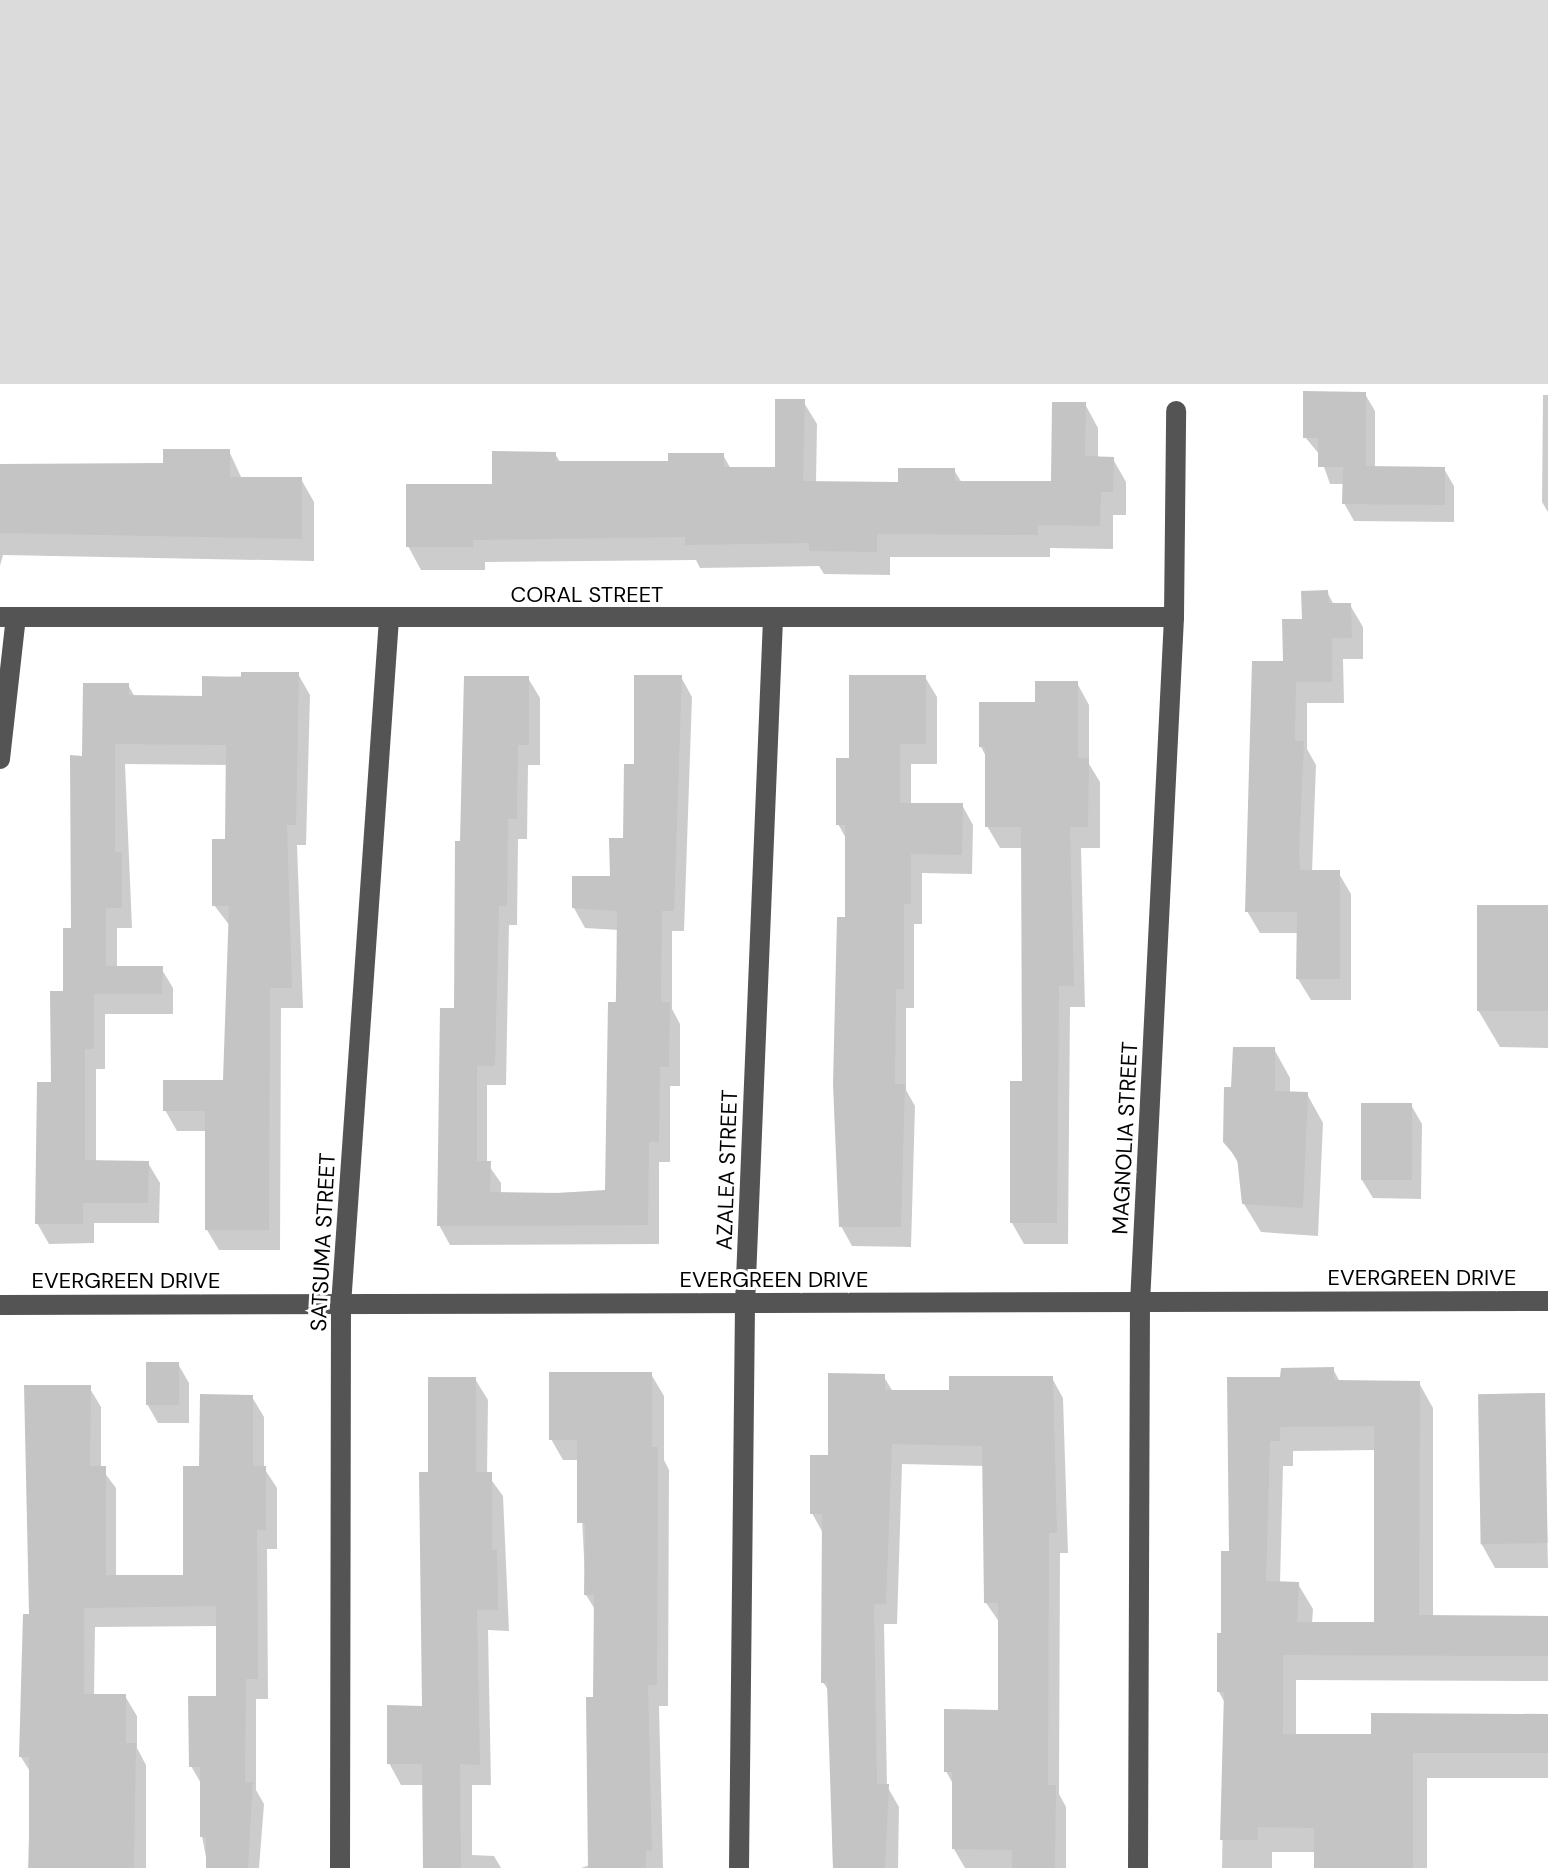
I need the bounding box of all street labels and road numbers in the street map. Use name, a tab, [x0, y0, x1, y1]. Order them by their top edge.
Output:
street label: CORAL STREET	[511, 582, 663, 608]
street label: MAGNOLIA STREET	[1107, 1041, 1143, 1235]
street label: AZALEA STREET	[711, 1089, 743, 1251]
street label: SATSUMA STREET	[305, 1152, 341, 1332]
street label: EVERGREEN DRIVE	[1328, 1265, 1516, 1291]
street label: EVERGREEN DRIVE	[680, 1267, 868, 1293]
street label: EVERGREEN DRIVE	[32, 1268, 220, 1294]

